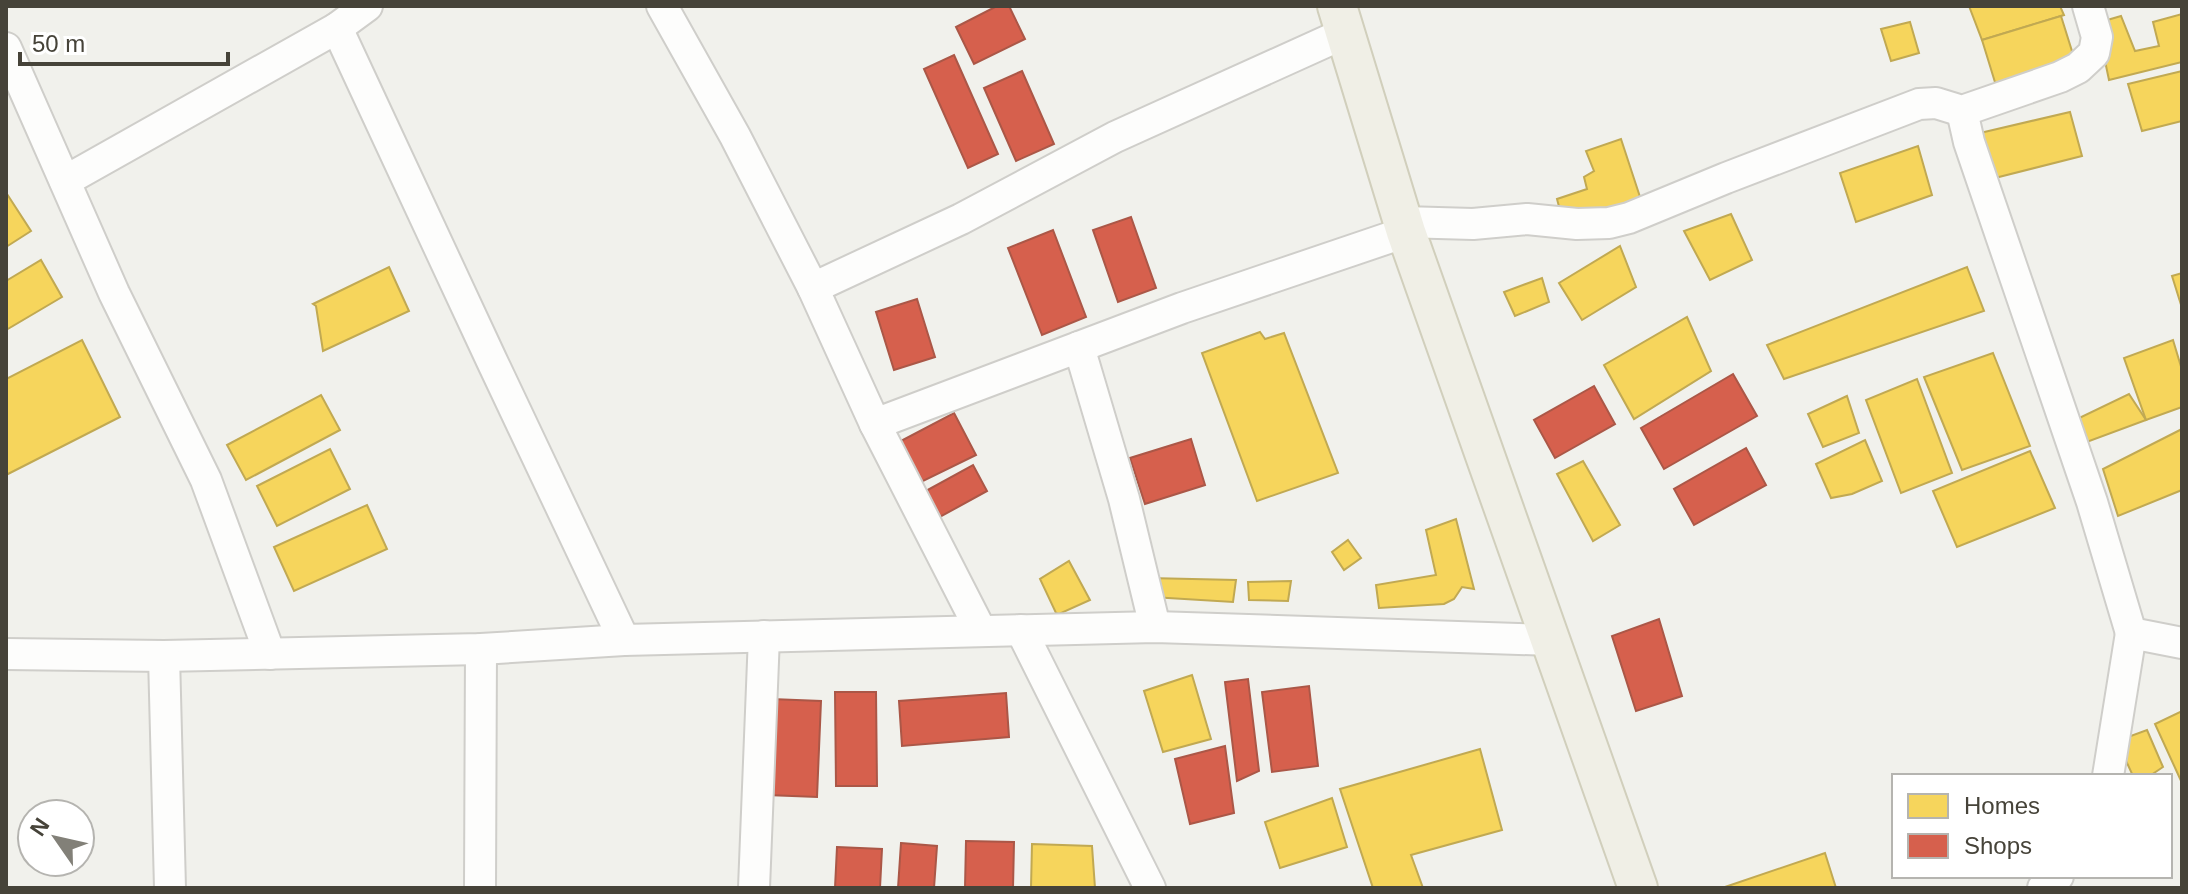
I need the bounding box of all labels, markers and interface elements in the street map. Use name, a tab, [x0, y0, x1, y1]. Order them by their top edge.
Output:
scale bar	[20, 16, 228, 66]
text: 50 m	[32, 30, 85, 57]
legend	[1892, 774, 2172, 878]
text: Homes	[1964, 792, 2040, 819]
north arrow	[16, 798, 96, 878]
text: N	[25, 814, 55, 841]
text: Shops	[1964, 832, 2032, 859]

